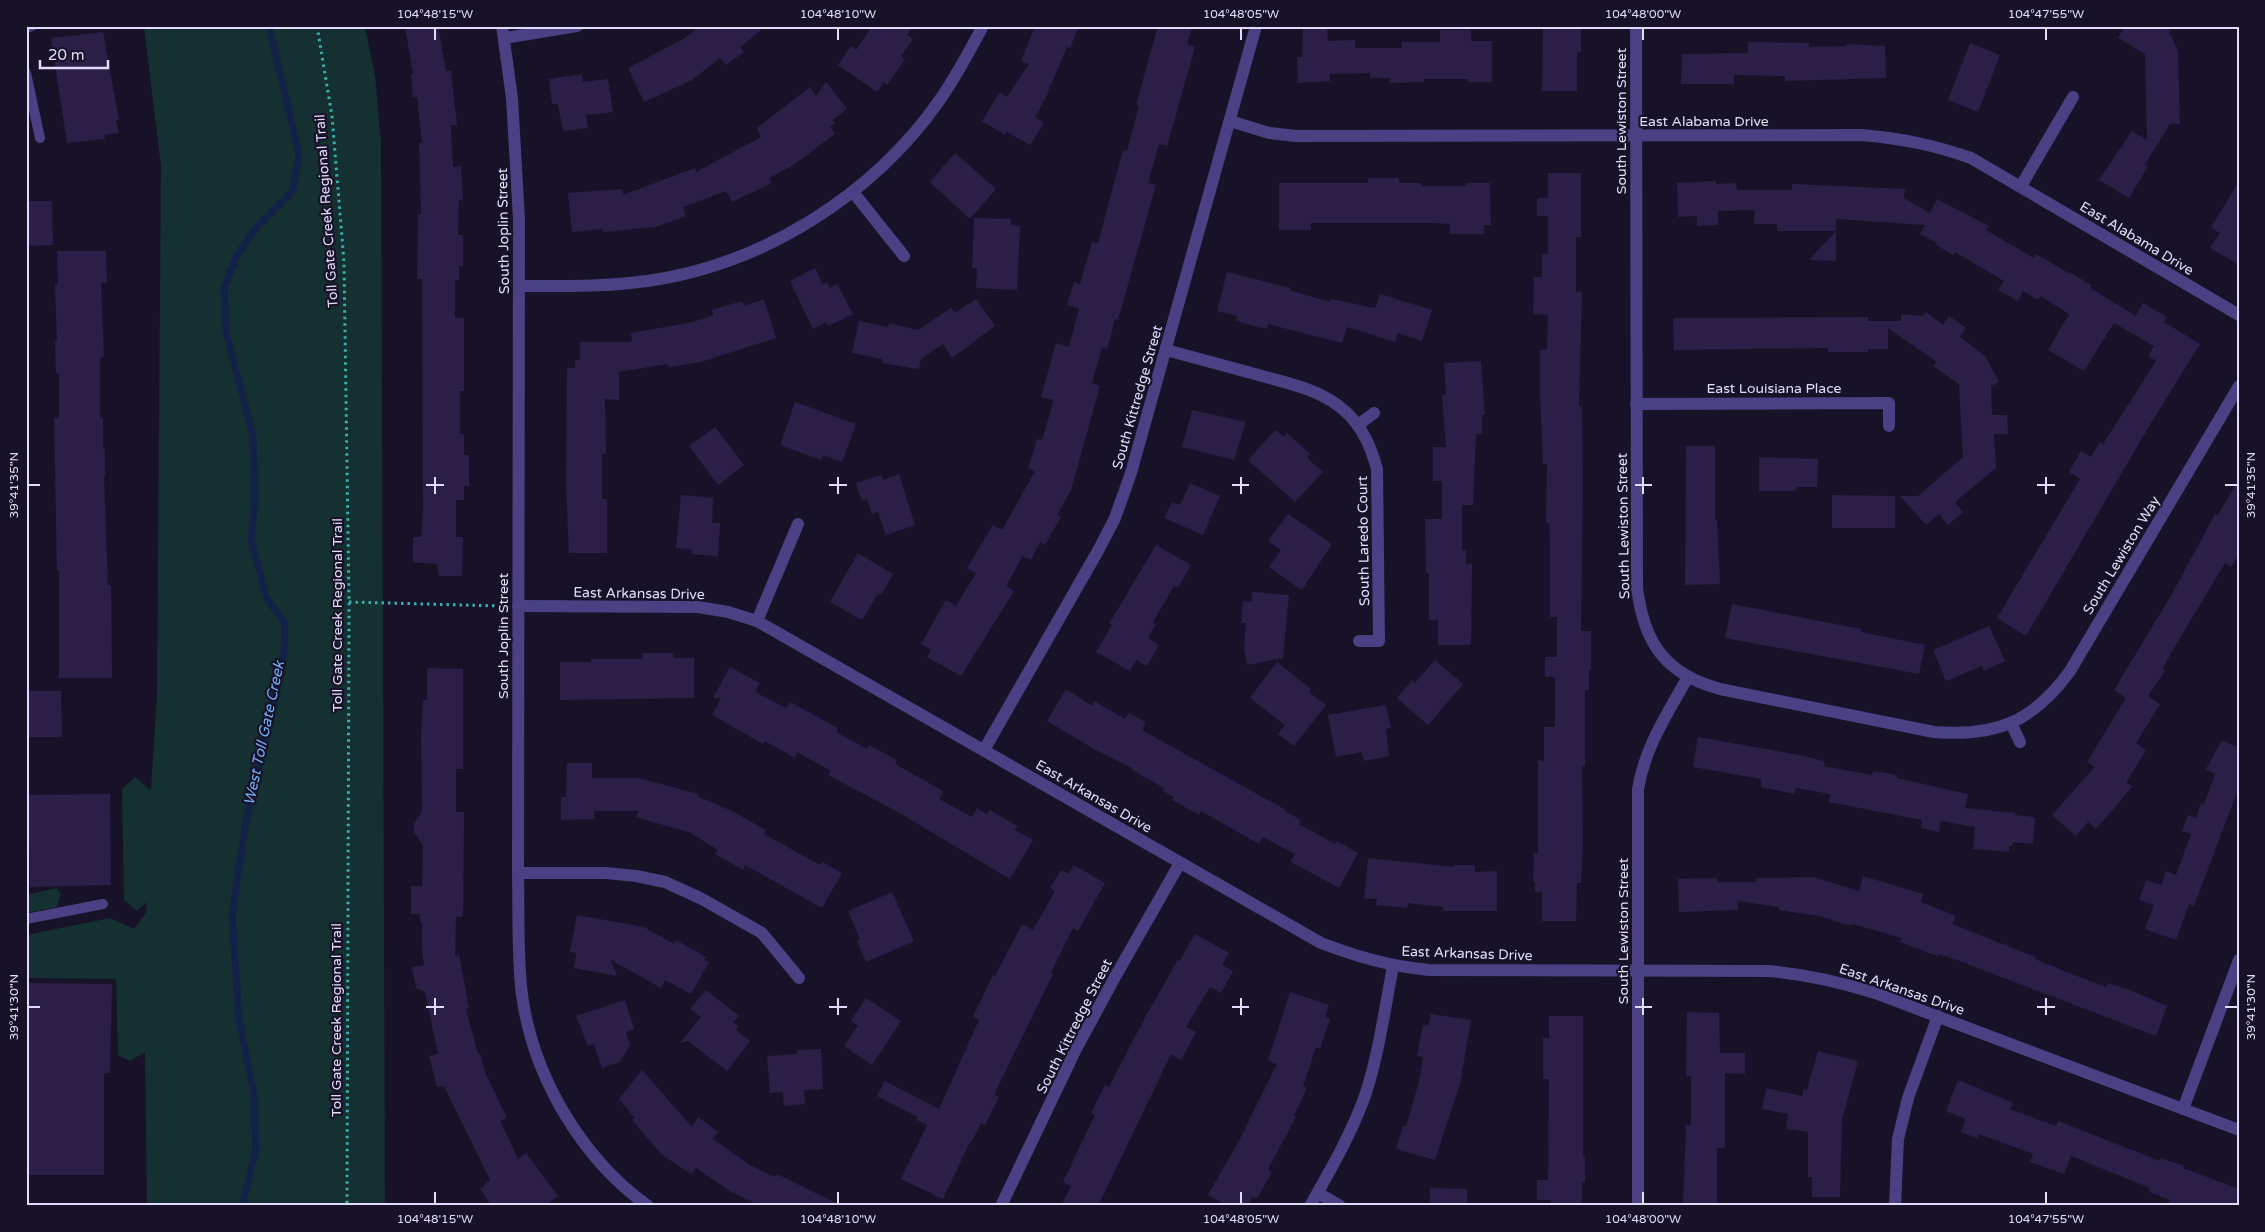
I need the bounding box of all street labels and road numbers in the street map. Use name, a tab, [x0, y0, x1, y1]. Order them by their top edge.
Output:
street label: South Lewiston Street	[1613, 47, 1630, 194]
street label: East Alabama Drive	[1639, 113, 1769, 130]
street label: Toll Gate Creek Regional Trail	[311, 114, 342, 308]
street label: South Joplin Street	[494, 167, 513, 294]
street label: East Alabama Drive	[2077, 198, 2197, 279]
street label: South Kittredge Street	[1109, 323, 1166, 471]
street label: East Louisiana Place	[1706, 380, 1842, 397]
street label: South Lewiston Street	[1614, 452, 1633, 599]
street label: South Laredo Court	[1354, 475, 1373, 606]
street label: South Lewiston Way	[2079, 493, 2164, 618]
street label: Toll Gate Creek Regional Trail	[329, 518, 346, 712]
street label: South Joplin Street	[495, 572, 512, 699]
street label: East Arkansas Drive	[573, 584, 705, 603]
street label: East Arkansas Drive	[1033, 756, 1155, 837]
street label: South Lewiston Street	[1615, 857, 1632, 1004]
street label: Toll Gate Creek Regional Trail	[328, 923, 345, 1117]
street label: East Arkansas Drive	[1401, 943, 1533, 964]
street label: South Kittredge Street	[1033, 955, 1116, 1096]
street label: East Arkansas Drive	[1837, 960, 1967, 1019]

